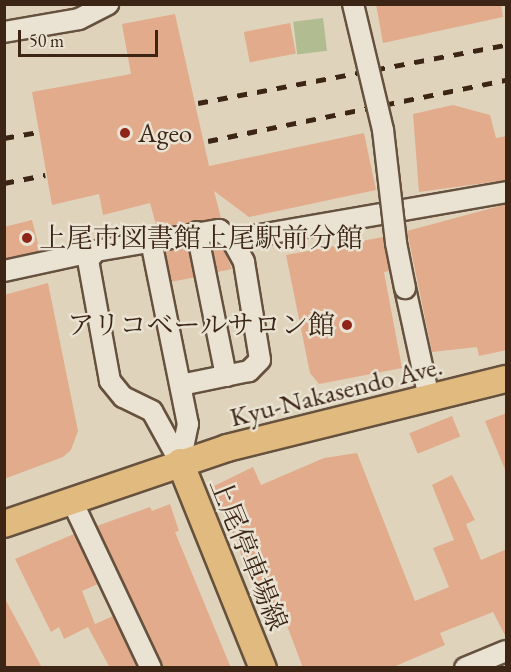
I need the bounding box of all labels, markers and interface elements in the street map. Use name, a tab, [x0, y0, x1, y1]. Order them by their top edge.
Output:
scale bar	[21, 18, 160, 56]
text: 50 m	[29, 29, 64, 52]
place label: Ageo	[138, 117, 192, 149]
marker: Ageo	[116, 124, 134, 142]
place label: 上尾市図書館上尾駅前分館	[39, 222, 363, 254]
marker: 上尾市図書館上尾駅前分館	[20, 231, 34, 245]
place label: アリコベールサロン館	[65, 309, 335, 341]
marker: アリコベールサロン館	[340, 318, 354, 332]
street label: Kyu-Nakasendo Ave.	[226, 349, 446, 433]
street label: 上尾停車場線	[204, 473, 294, 635]

